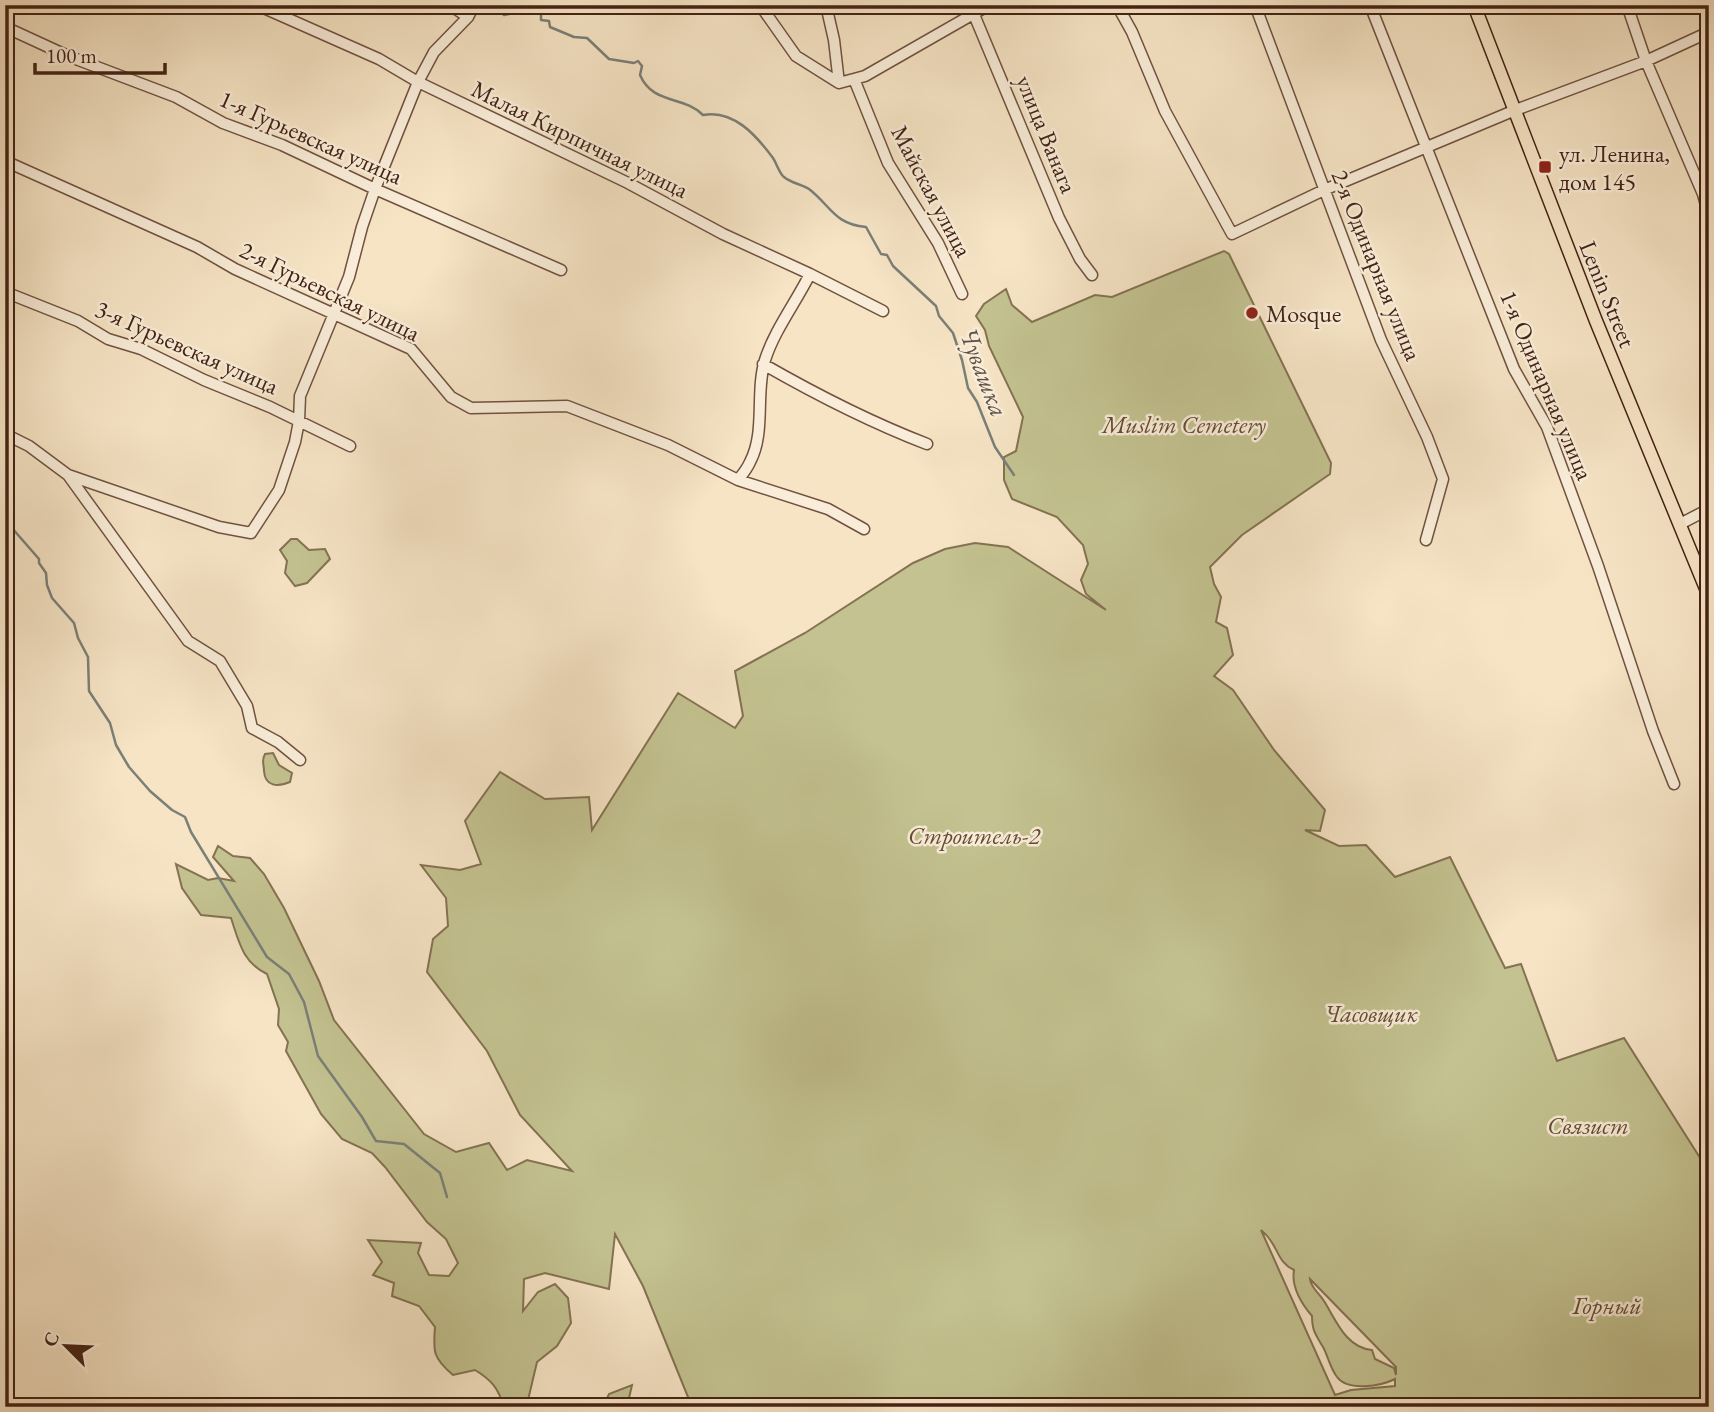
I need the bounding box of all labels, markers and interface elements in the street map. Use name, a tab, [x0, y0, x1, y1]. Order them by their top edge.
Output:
scale bar	[35, 32, 164, 76]
text: 100 m	[46, 42, 97, 69]
street label: улица Ванага	[1009, 70, 1085, 198]
street label: Малая Кирпичная улица	[466, 73, 694, 205]
street label: 1-я Гурьевская улица	[215, 83, 408, 191]
street label: Майская улица	[884, 120, 980, 263]
place label: ул. Ленина, дом 145	[1559, 138, 1670, 197]
marker: ул. Ленина, дом 145	[1537, 159, 1553, 175]
street label: 2-я Одинарная улица	[1325, 165, 1430, 365]
street label: 2-я Гурьевская улица	[235, 234, 426, 348]
street label: Lenin Street	[1573, 236, 1644, 352]
street label: 1-я Одинарная улица	[1493, 285, 1601, 485]
street label: 3-я Гурьевская улица	[91, 293, 284, 401]
place label: Mosque	[1266, 298, 1341, 329]
marker: Mosque	[1244, 305, 1260, 321]
water label: Чувашка	[951, 322, 1017, 422]
park label: Muslim Cemetery	[1100, 409, 1266, 440]
park label: Строитель-2	[908, 820, 1041, 851]
park label: Часовщик	[1324, 998, 1418, 1029]
park label: Связист	[1547, 1110, 1629, 1141]
park label: Горный	[1571, 1290, 1642, 1321]
north arrow	[32, 1310, 102, 1380]
text: С	[37, 1328, 65, 1351]

